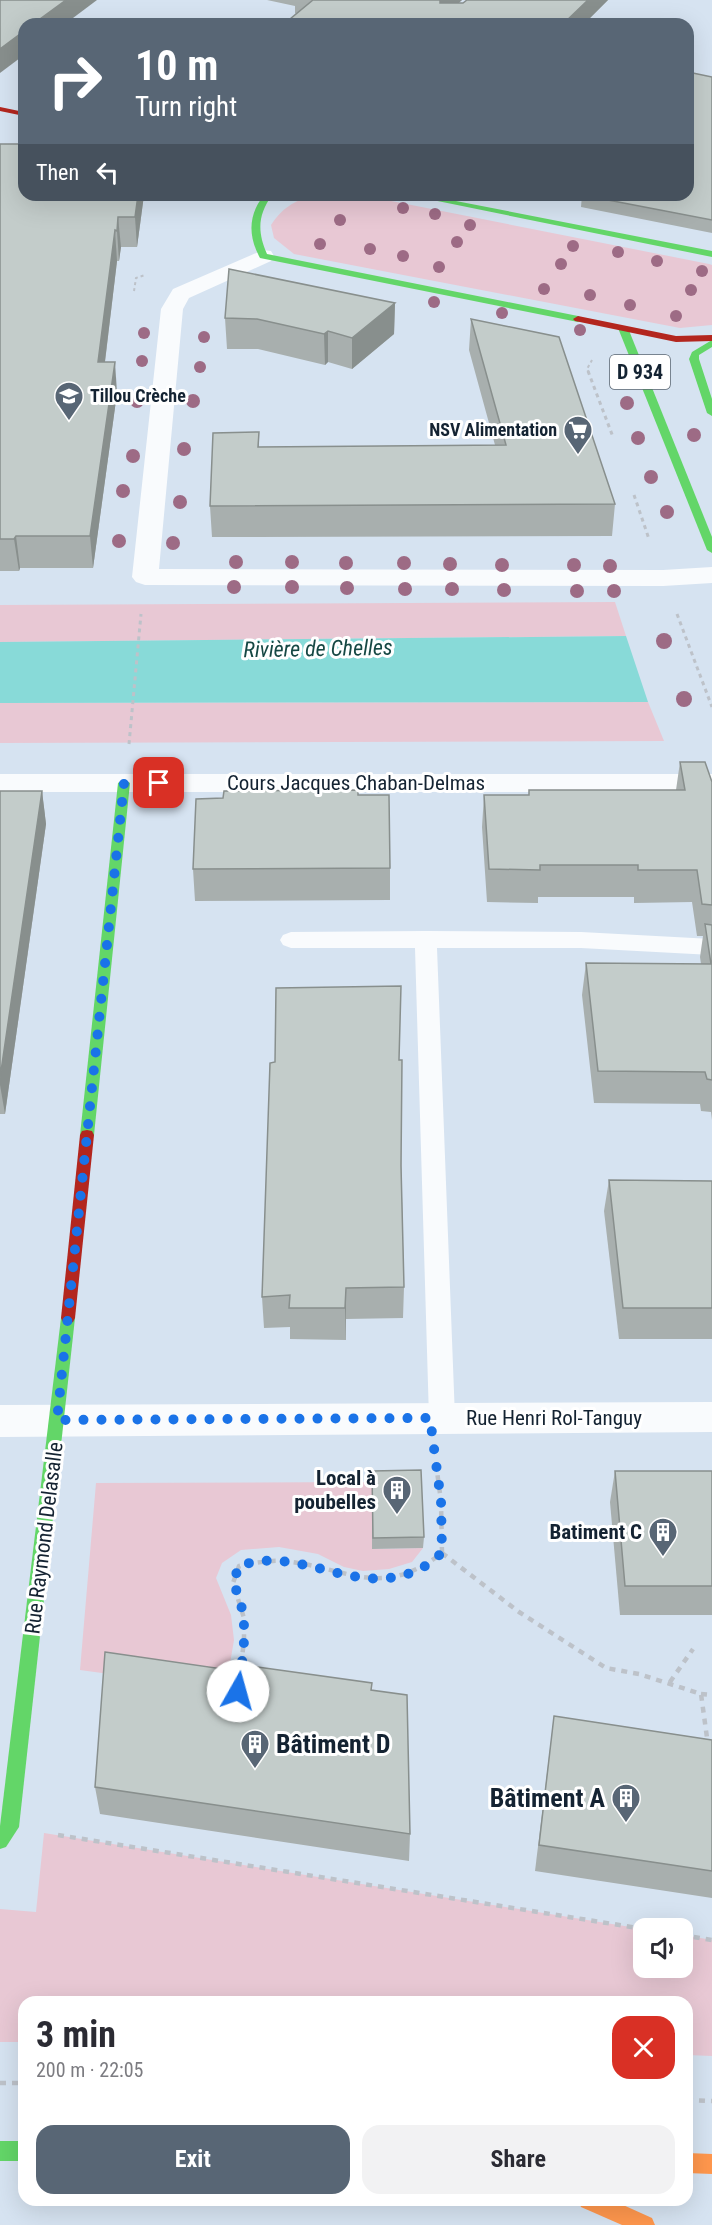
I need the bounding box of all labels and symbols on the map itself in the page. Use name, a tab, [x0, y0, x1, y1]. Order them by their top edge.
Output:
road number: D 934	[610, 355, 670, 389]
school or university icon: Tillou Crèche	[53, 380, 85, 422]
place label: Tillou Crèche	[90, 385, 186, 406]
supermarket icon: NSV Alimentation	[562, 414, 594, 456]
place label: NSV Alimentation	[429, 419, 557, 440]
water label: Rivière de Chelles	[243, 635, 393, 662]
pin	[133, 757, 184, 808]
street label: Cours Jacques Chaban-Delmas	[227, 771, 485, 795]
street label: Rue Henri Rol-Tanguy	[466, 1406, 642, 1430]
street label: Rue Raymond Delasalle	[20, 1440, 68, 1635]
place label: Local à poubelles	[294, 1466, 376, 1514]
building icon: Local à poubelles	[381, 1474, 413, 1516]
building icon: Batiment C	[647, 1516, 679, 1558]
place label: Batiment C	[549, 1520, 642, 1544]
position arrow	[206, 1659, 270, 1723]
building icon: Bâtiment D	[239, 1728, 271, 1770]
place label: Bâtiment D	[276, 1729, 391, 1759]
building icon: Bâtiment A	[610, 1782, 642, 1824]
place label: Bâtiment A	[490, 1783, 605, 1813]

